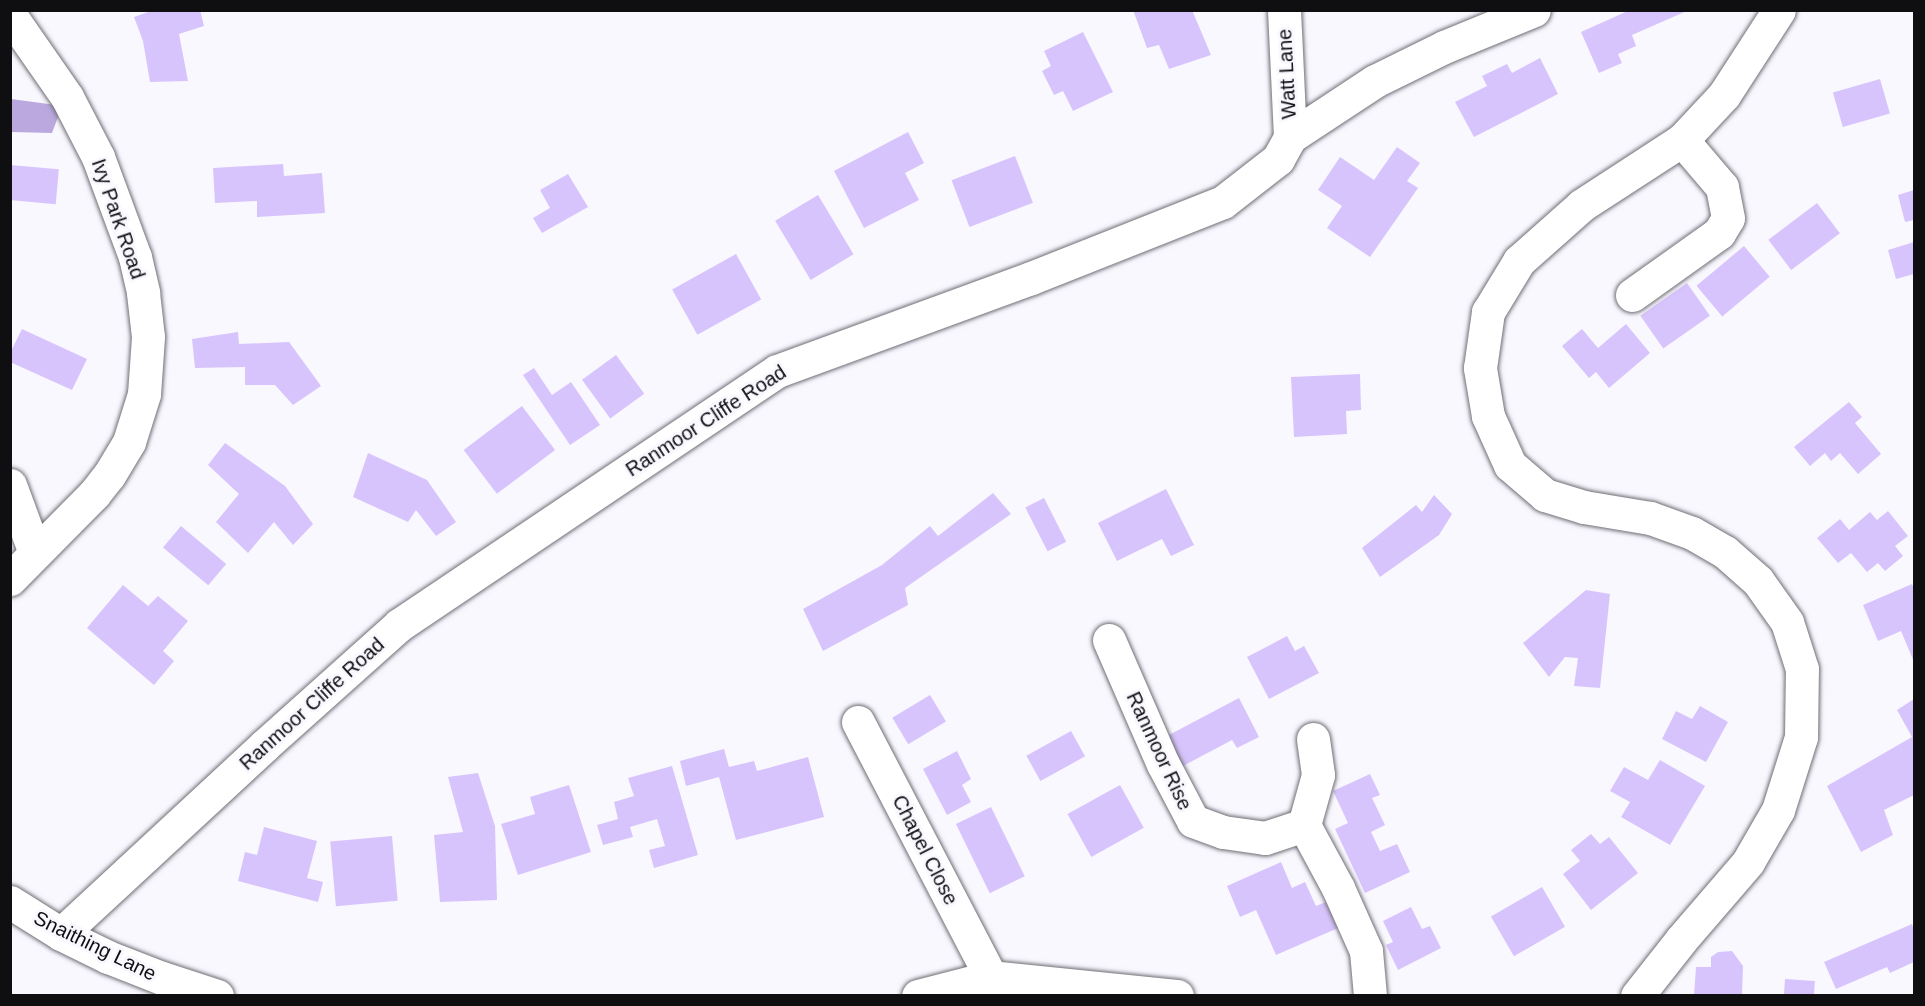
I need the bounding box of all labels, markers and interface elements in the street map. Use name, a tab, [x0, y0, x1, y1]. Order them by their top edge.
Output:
street label: Watt Lane	[1273, 28, 1301, 120]
street label: Ivy Park Road	[86, 156, 150, 282]
street label: Ranmoor Cliffe Road	[621, 360, 791, 482]
street label: Ranmoor Cliffe Road	[235, 633, 389, 775]
street label: Ranmoor Rise	[1121, 688, 1197, 814]
street label: Chapel Close	[887, 791, 963, 909]
street label: Snaithing Lane	[30, 906, 160, 986]

